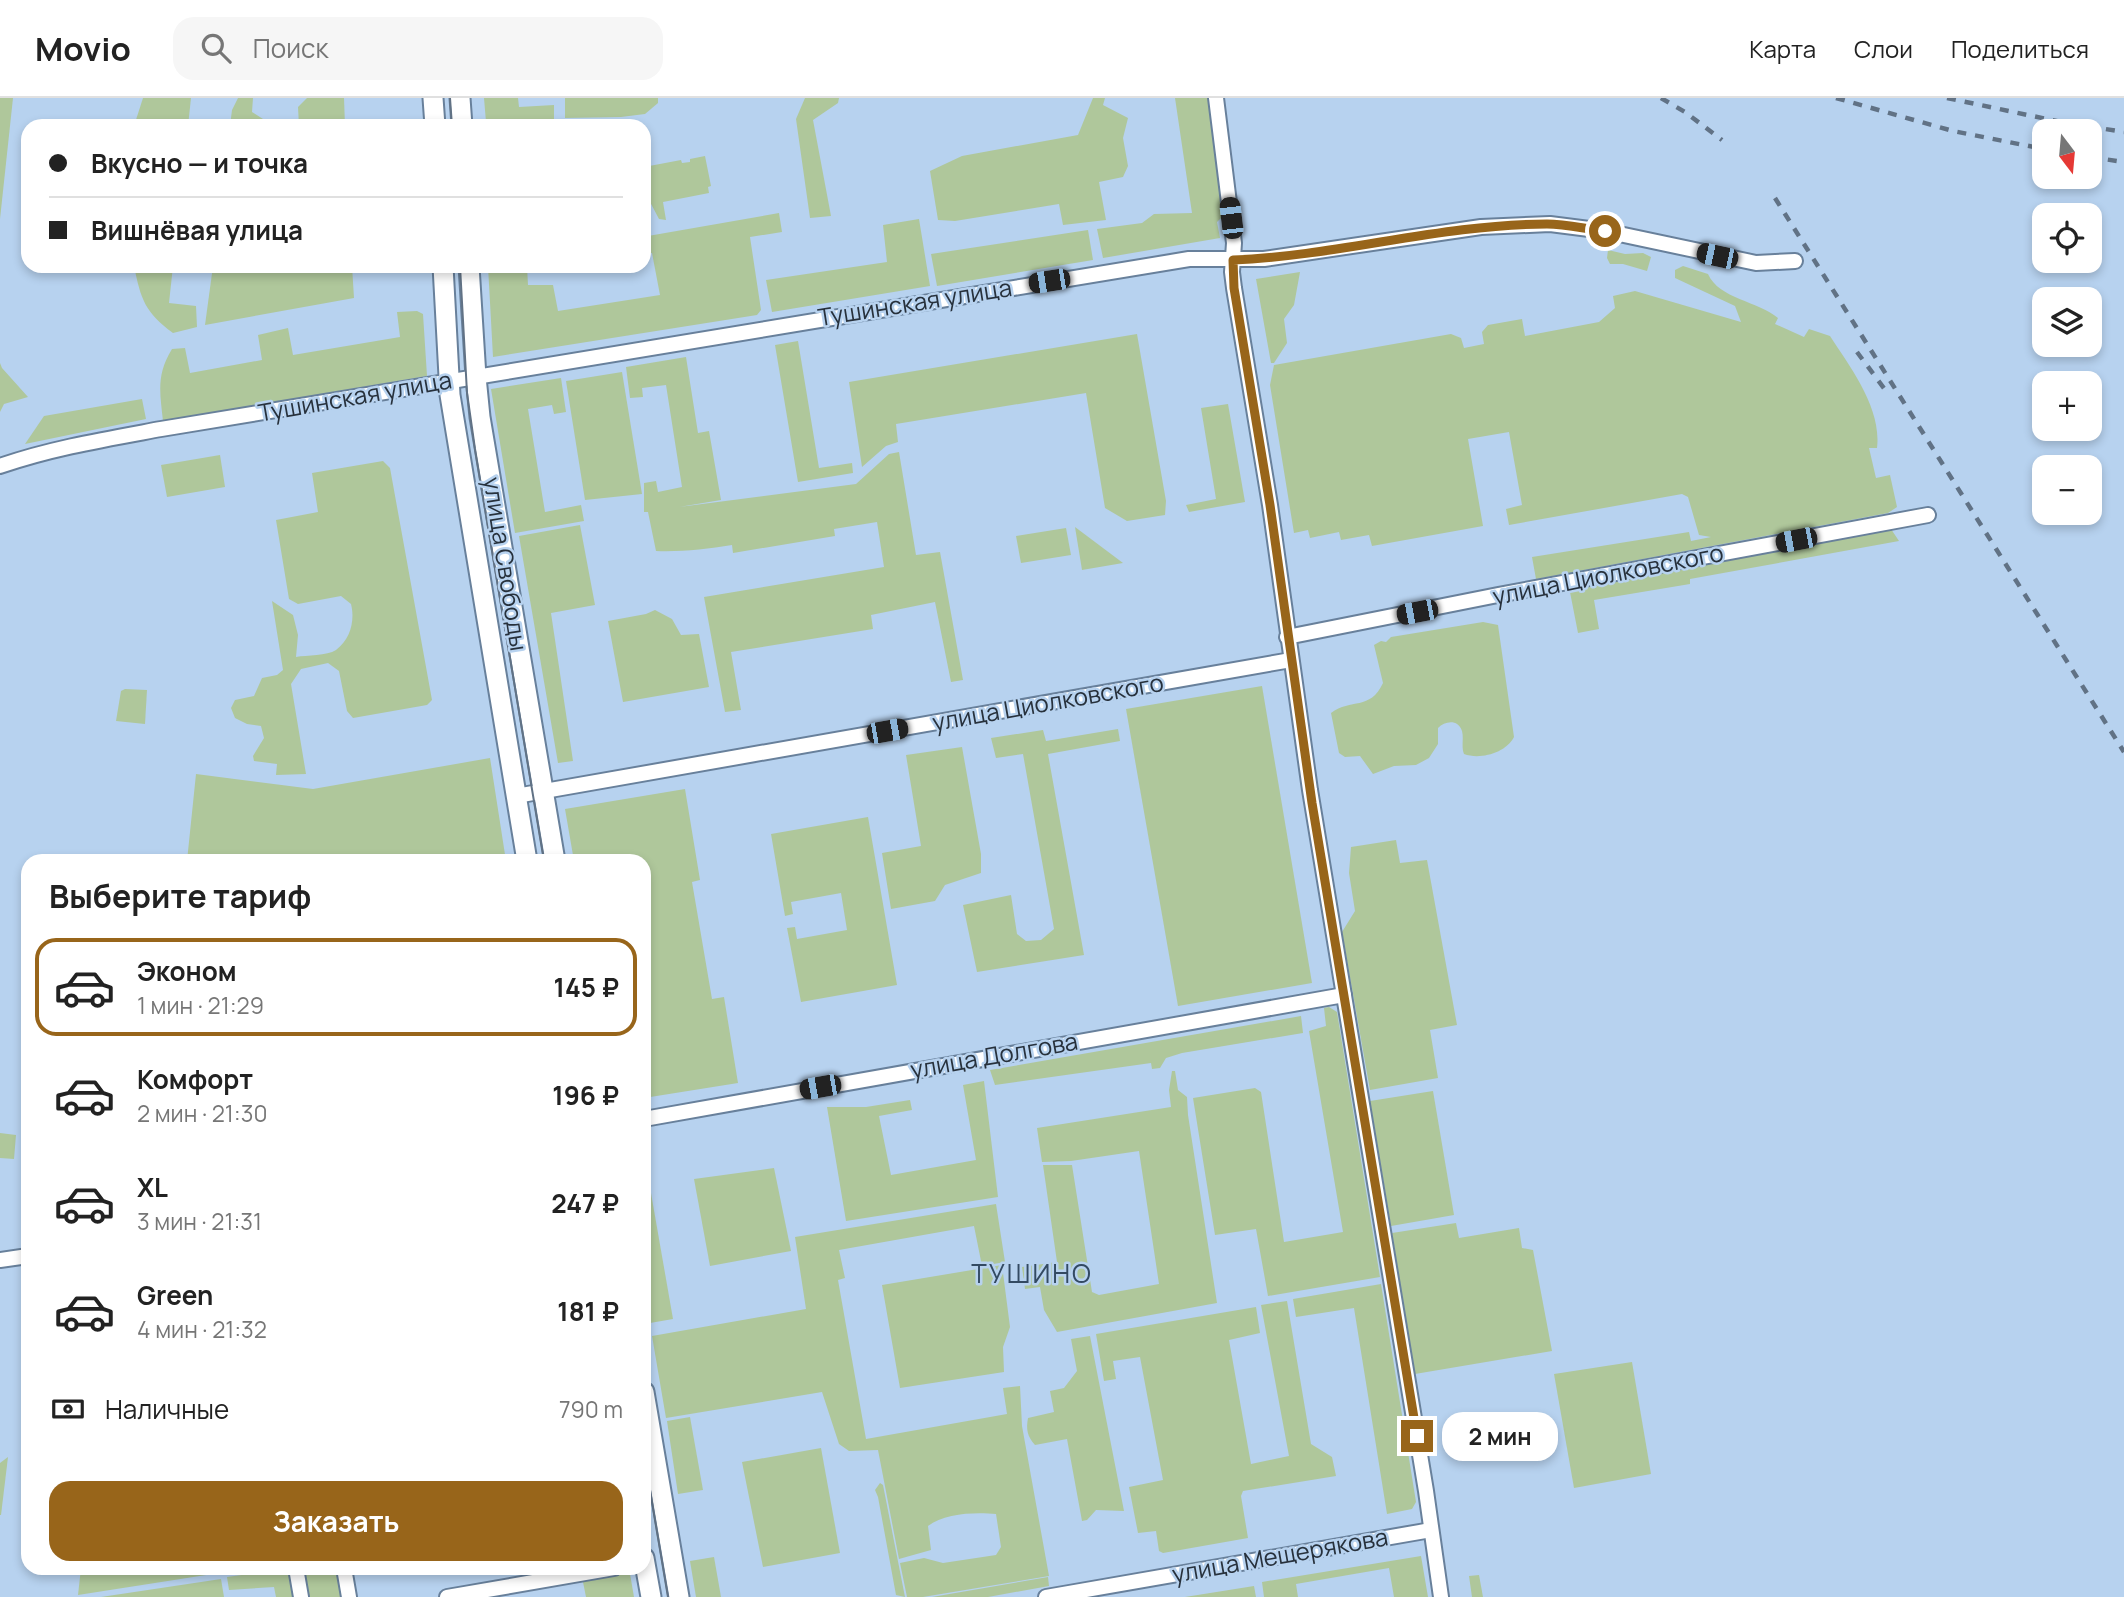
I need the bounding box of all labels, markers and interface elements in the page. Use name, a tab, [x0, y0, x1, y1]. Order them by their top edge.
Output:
search box	[173, 17, 663, 80]
text: Movio	[35, 26, 131, 71]
icon: search	[197, 29, 235, 67]
text: Поиск	[253, 30, 328, 66]
text: Карта	[1749, 32, 1816, 65]
text: Слои	[1854, 32, 1913, 65]
text: Поделиться	[1951, 32, 2089, 65]
north arrow	[2032, 119, 2102, 189]
map controls	[2032, 119, 2102, 525]
text: Вкусно — и точка	[91, 145, 308, 181]
car	[1219, 196, 1244, 240]
button: locate	[2032, 203, 2102, 273]
text: Вишнёвая улица	[91, 212, 303, 248]
route start	[1589, 215, 1621, 247]
car	[1695, 241, 1740, 271]
car	[1027, 267, 1072, 295]
street label: Тушинская улица	[816, 270, 1014, 333]
button: layers	[2032, 287, 2102, 357]
street label: Тушинская улица	[255, 362, 454, 429]
button: +	[2032, 371, 2102, 441]
button: −	[2032, 455, 2102, 525]
street label: улица Свободы	[476, 475, 537, 653]
car	[1774, 526, 1819, 554]
street label: улица Циолковского	[1490, 535, 1726, 612]
car	[1395, 598, 1440, 626]
street label: улица Циолковского	[929, 665, 1166, 738]
car	[865, 717, 910, 745]
text: Выберите тариф	[49, 874, 311, 918]
text: Эконом	[137, 953, 237, 989]
icon: car	[53, 956, 116, 1019]
text: 145 ₽	[554, 969, 619, 1005]
text: 1 мин · 21:29	[137, 989, 264, 1021]
street label: улица Долгова	[907, 1024, 1080, 1085]
text: Комфорт	[137, 1061, 253, 1097]
icon: car	[53, 1064, 116, 1127]
car	[798, 1073, 843, 1101]
text: 196 ₽	[552, 1077, 619, 1113]
text: 2 мин · 21:30	[137, 1097, 267, 1129]
text: XL	[137, 1169, 168, 1205]
icon: car	[53, 1172, 116, 1235]
text: 247 ₽	[551, 1185, 619, 1221]
text: 3 мин · 21:31	[137, 1205, 262, 1237]
district label: ТУШИНО	[971, 1255, 1093, 1291]
text: Green	[137, 1277, 213, 1313]
icon: car	[53, 1280, 116, 1343]
text: 181 ₽	[557, 1293, 619, 1329]
text: 4 мин · 21:32	[137, 1313, 267, 1345]
icon: cash	[49, 1390, 87, 1428]
text: Наличные	[105, 1391, 229, 1427]
text: 790 m	[559, 1393, 623, 1425]
callout: 2 мин	[1442, 1412, 1557, 1460]
route end	[1401, 1420, 1433, 1452]
text: 2 мин	[1468, 1420, 1532, 1452]
button: Заказать	[49, 1481, 623, 1561]
street label: улица Мещерякова	[1169, 1519, 1390, 1590]

